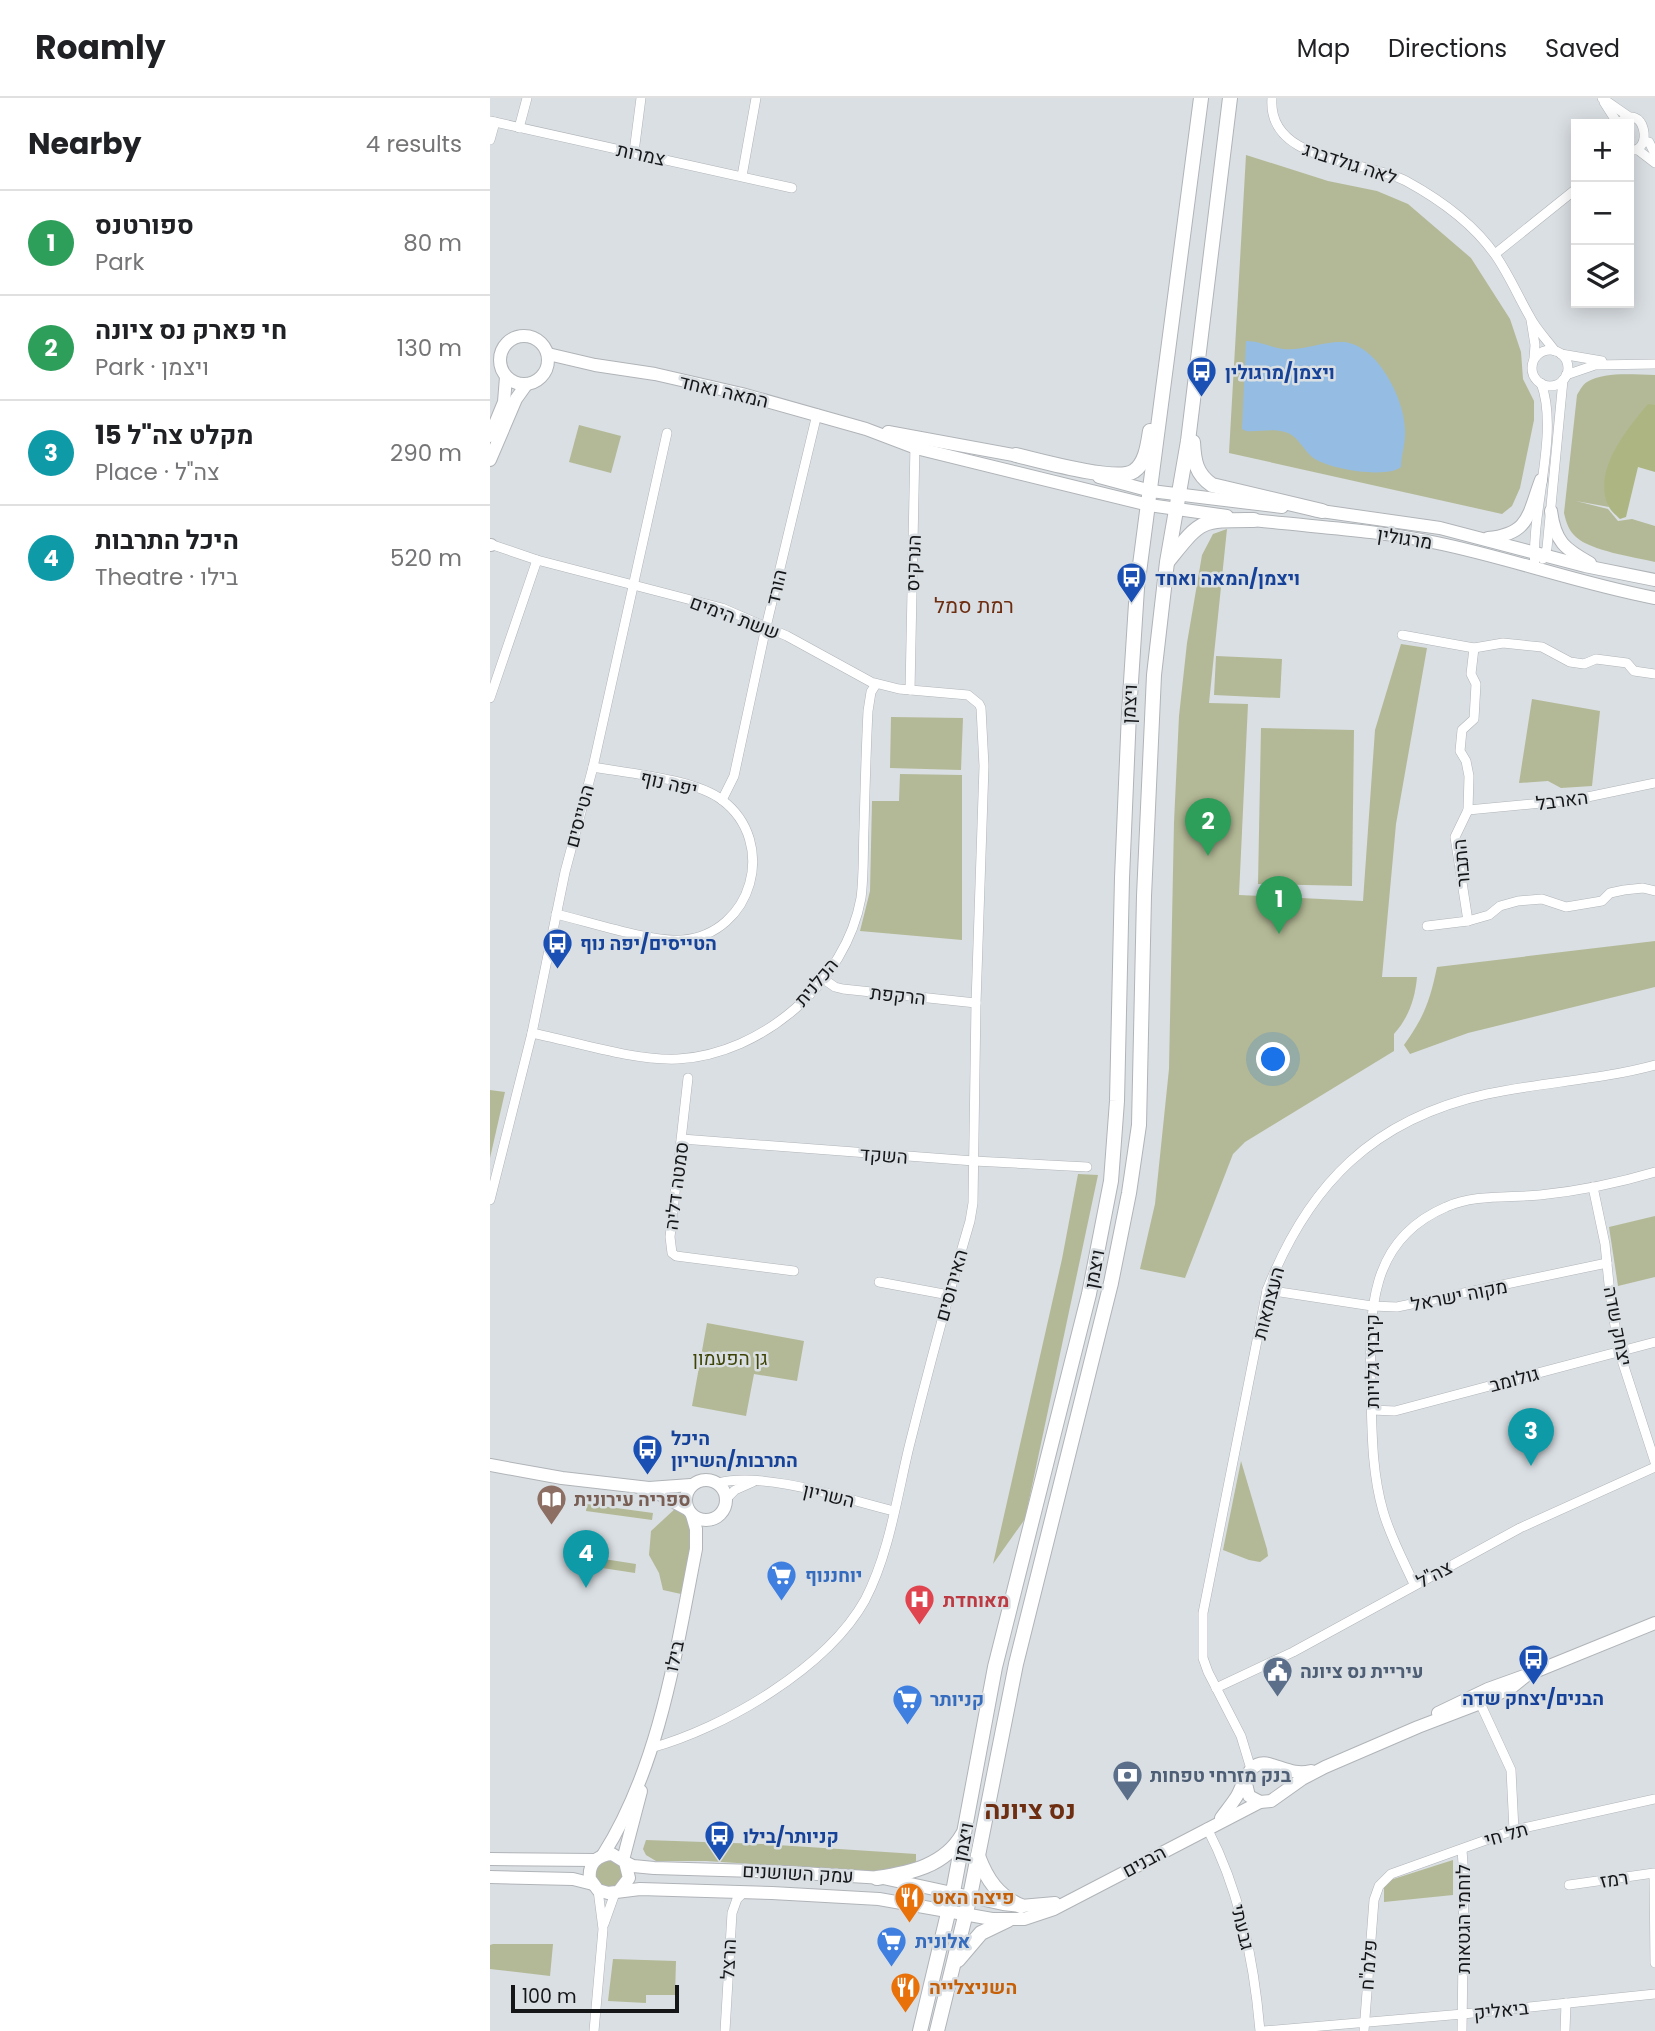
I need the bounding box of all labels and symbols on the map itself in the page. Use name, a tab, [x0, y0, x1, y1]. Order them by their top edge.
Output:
street label: צמרות	[614, 136, 668, 173]
street label: לאה גולדברג	[1299, 136, 1401, 191]
bus stop icon: ויצמן/מרגולין	[1185, 355, 1219, 399]
place label: ויצמן/מרגולין	[1225, 359, 1335, 386]
street label: המאה ואחד	[677, 368, 771, 415]
street label: מרגולין	[1376, 521, 1434, 556]
street label: הנרקיס	[899, 534, 928, 592]
bus stop icon: ויצמן/המאה ואחד	[1115, 561, 1149, 605]
place label: ויצמן/המאה ואחד	[1155, 565, 1300, 592]
street label: הורד	[759, 567, 794, 608]
street label: ששת הימים	[686, 589, 784, 646]
district label: רמת סמל	[934, 591, 1014, 620]
street label: ויצמן	[1115, 684, 1144, 724]
street label: יפה נוף	[638, 764, 700, 803]
street label: הטייסים	[558, 782, 601, 851]
street label: הארבל	[1534, 784, 1590, 817]
pin: 2	[1185, 798, 1231, 856]
street label: התבור	[1446, 838, 1477, 888]
pin: 1	[1256, 876, 1302, 934]
bus stop icon: הטייסים/יפה נוף	[540, 926, 574, 970]
place label: הטייסים/יפה נוף	[580, 930, 717, 957]
street label: הכלנית	[788, 952, 845, 1012]
street label: הרקפת	[869, 979, 927, 1012]
your location	[1256, 1042, 1290, 1076]
street label: סמטה דליה	[658, 1140, 695, 1232]
street label: השקד	[859, 1140, 909, 1171]
street label: האירוסים	[928, 1246, 975, 1324]
street label: ויצמן	[1077, 1247, 1111, 1291]
street label: העצמאות	[1246, 1264, 1291, 1342]
street label: מקוה ישראל	[1409, 1273, 1510, 1318]
street label: יצחק שדה	[1597, 1284, 1638, 1368]
street label: קיבוץ גלויות	[1359, 1314, 1386, 1408]
park label: גן הפעמון	[692, 1345, 768, 1372]
street label: גולומב	[1486, 1360, 1542, 1399]
pin: 3	[1508, 1408, 1554, 1466]
place label: היכל התרבות/השריון	[671, 1425, 798, 1474]
bus stop icon: היכל התרבות/השריון	[631, 1432, 665, 1476]
street label: השריון	[800, 1476, 857, 1515]
library icon: ספריה עירונית	[534, 1482, 568, 1526]
place label: ספריה עירונית	[574, 1486, 691, 1513]
pin: 4	[563, 1530, 609, 1588]
street label: צה"ל	[1412, 1554, 1457, 1595]
supermarket icon: יוחננוף	[765, 1558, 799, 1602]
place label: יוחננוף	[805, 1562, 862, 1589]
hospital icon: מאוחדת	[903, 1583, 937, 1627]
place label: מאוחדת	[943, 1587, 1009, 1614]
street label: בילו	[658, 1638, 691, 1674]
bus stop icon: הבנים/יצחק שדה	[1516, 1642, 1550, 1686]
public building icon: עיריית נס ציונה	[1260, 1654, 1294, 1698]
place label: עיריית נס ציונה	[1300, 1658, 1424, 1685]
supermarket icon: קניותר	[890, 1682, 924, 1726]
place label: הבנים/יצחק שדה	[1462, 1685, 1604, 1712]
place label: קניותר	[930, 1686, 984, 1713]
bank icon: בנק מזרחי טפחות	[1110, 1758, 1144, 1802]
place label: בנק מזרחי טפחות	[1150, 1762, 1292, 1789]
district label: נס ציונה	[984, 1792, 1076, 1828]
street label: תל חי	[1481, 1815, 1531, 1854]
bus stop icon: קניותר/בילו	[703, 1819, 737, 1863]
street label: ויצמן	[946, 1820, 980, 1864]
place label: קניותר/בילו	[743, 1823, 839, 1850]
street label: הבנים	[1118, 1839, 1171, 1884]
street label: עמק השושנים	[742, 1857, 854, 1890]
street label: לוחמי הגטאות	[1450, 1864, 1477, 1974]
street label: רמז	[1598, 1864, 1630, 1895]
restaurant icon: פיצה האט	[892, 1880, 926, 1924]
place label: פיצה האט	[932, 1884, 1015, 1911]
street label: גבעתי	[1224, 1902, 1261, 1953]
supermarket icon: אלונית	[875, 1924, 909, 1968]
place label: אלונית	[915, 1928, 970, 1955]
street label: הרצל	[714, 1938, 743, 1980]
street label: פלמ"ח	[1353, 1939, 1384, 1991]
restaurant icon: השניצלייה	[889, 1970, 923, 2014]
place label: השניצלייה	[929, 1974, 1017, 2001]
scale bar	[511, 1982, 679, 2014]
street label: ביאליק	[1472, 1994, 1530, 2027]

